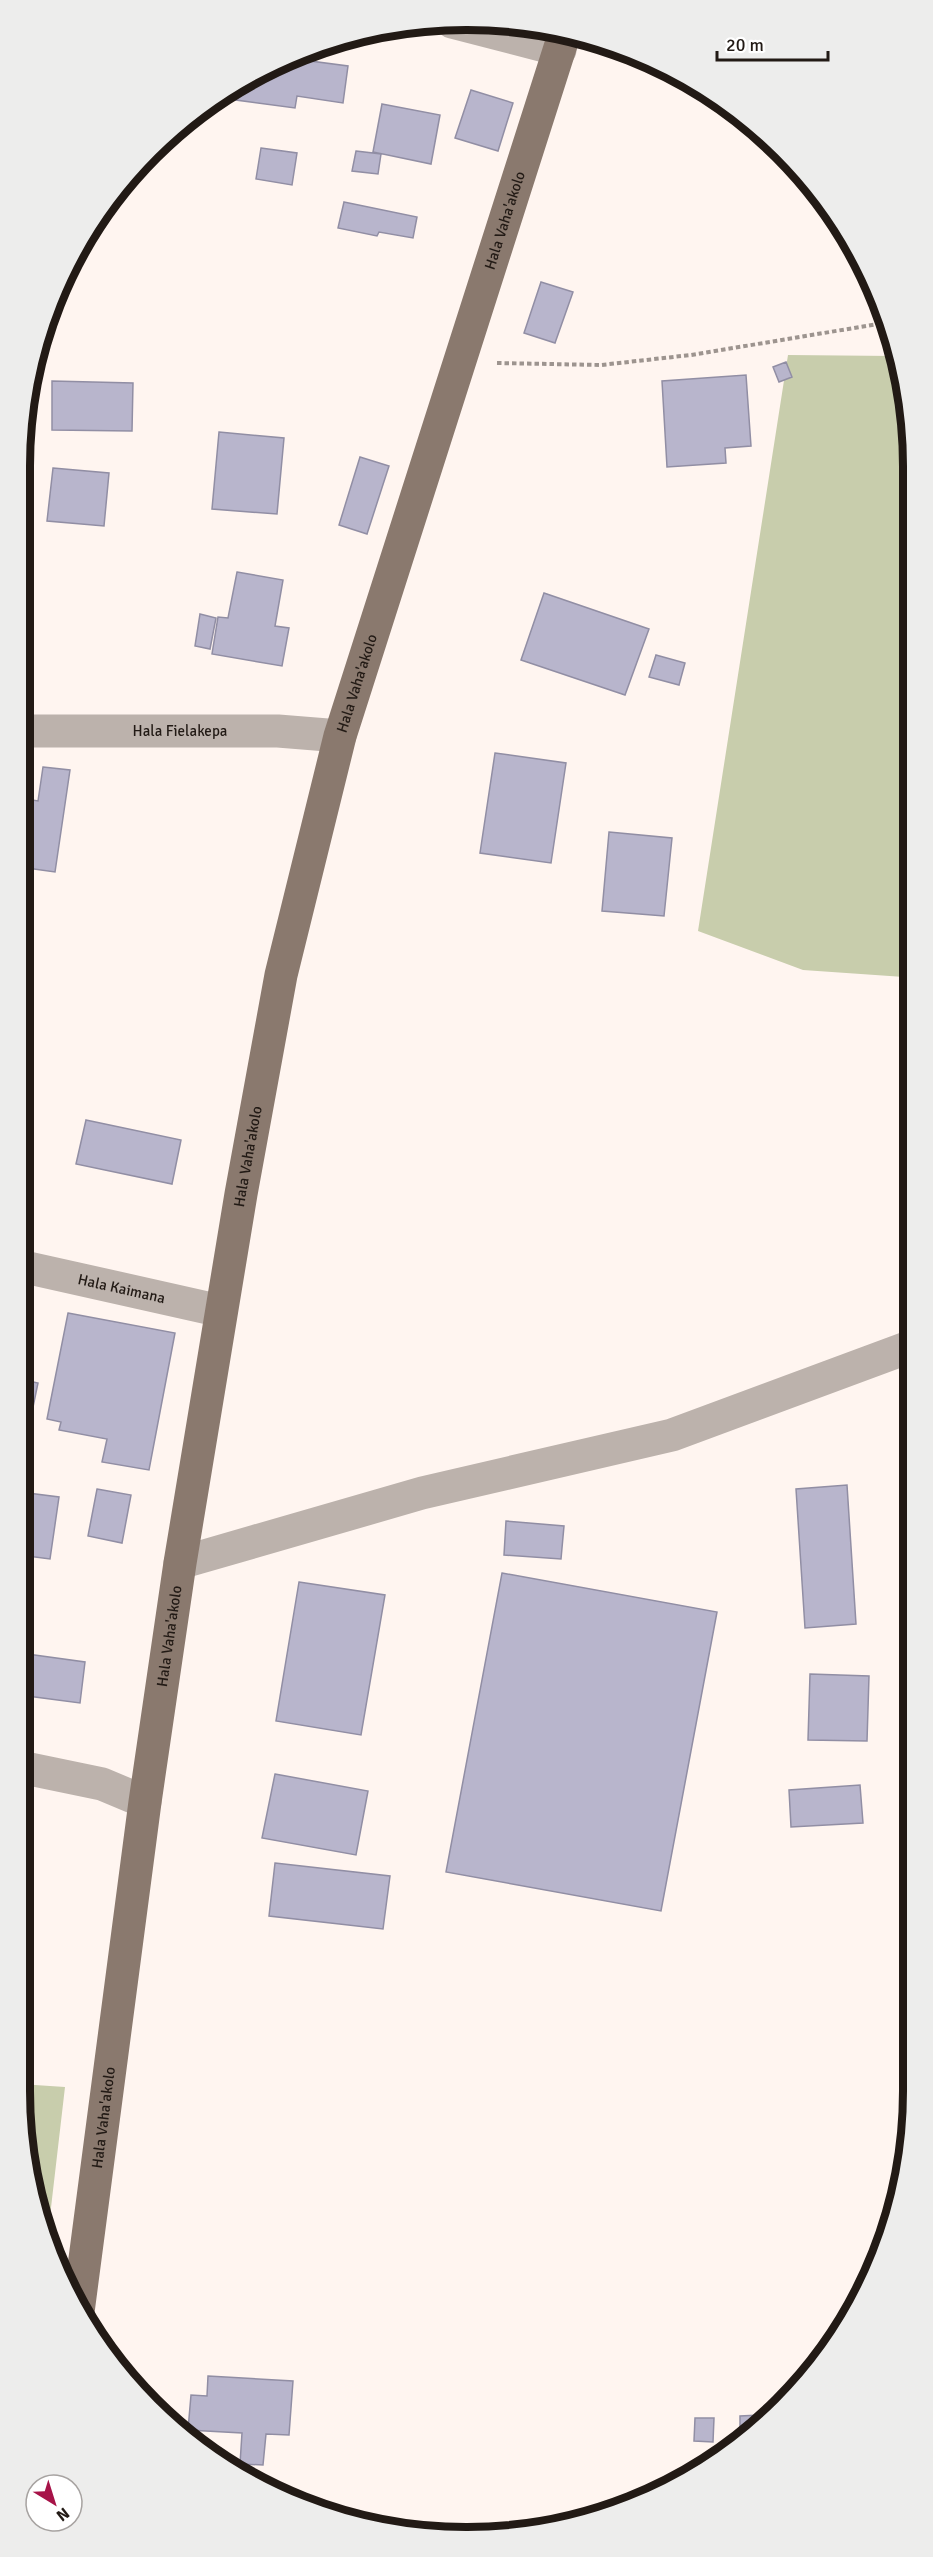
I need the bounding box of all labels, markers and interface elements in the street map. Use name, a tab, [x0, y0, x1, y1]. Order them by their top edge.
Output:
scale bar	[717, 24, 828, 62]
text: 20 m	[726, 34, 764, 56]
street label: Hala Vaha'akolo	[481, 169, 529, 272]
street label: Hala Vaha'akolo	[333, 632, 381, 735]
street label: Hala Fielakepa	[133, 722, 227, 740]
street label: Hala Vaha'akolo	[230, 1104, 266, 1208]
street label: Hala Kaimana	[76, 1270, 167, 1307]
street label: Hala Vaha'akolo	[153, 1584, 186, 1688]
street label: Hala Vaha'akolo	[88, 2066, 119, 2170]
north arrow	[24, 2473, 84, 2533]
text: N	[52, 2503, 73, 2525]

